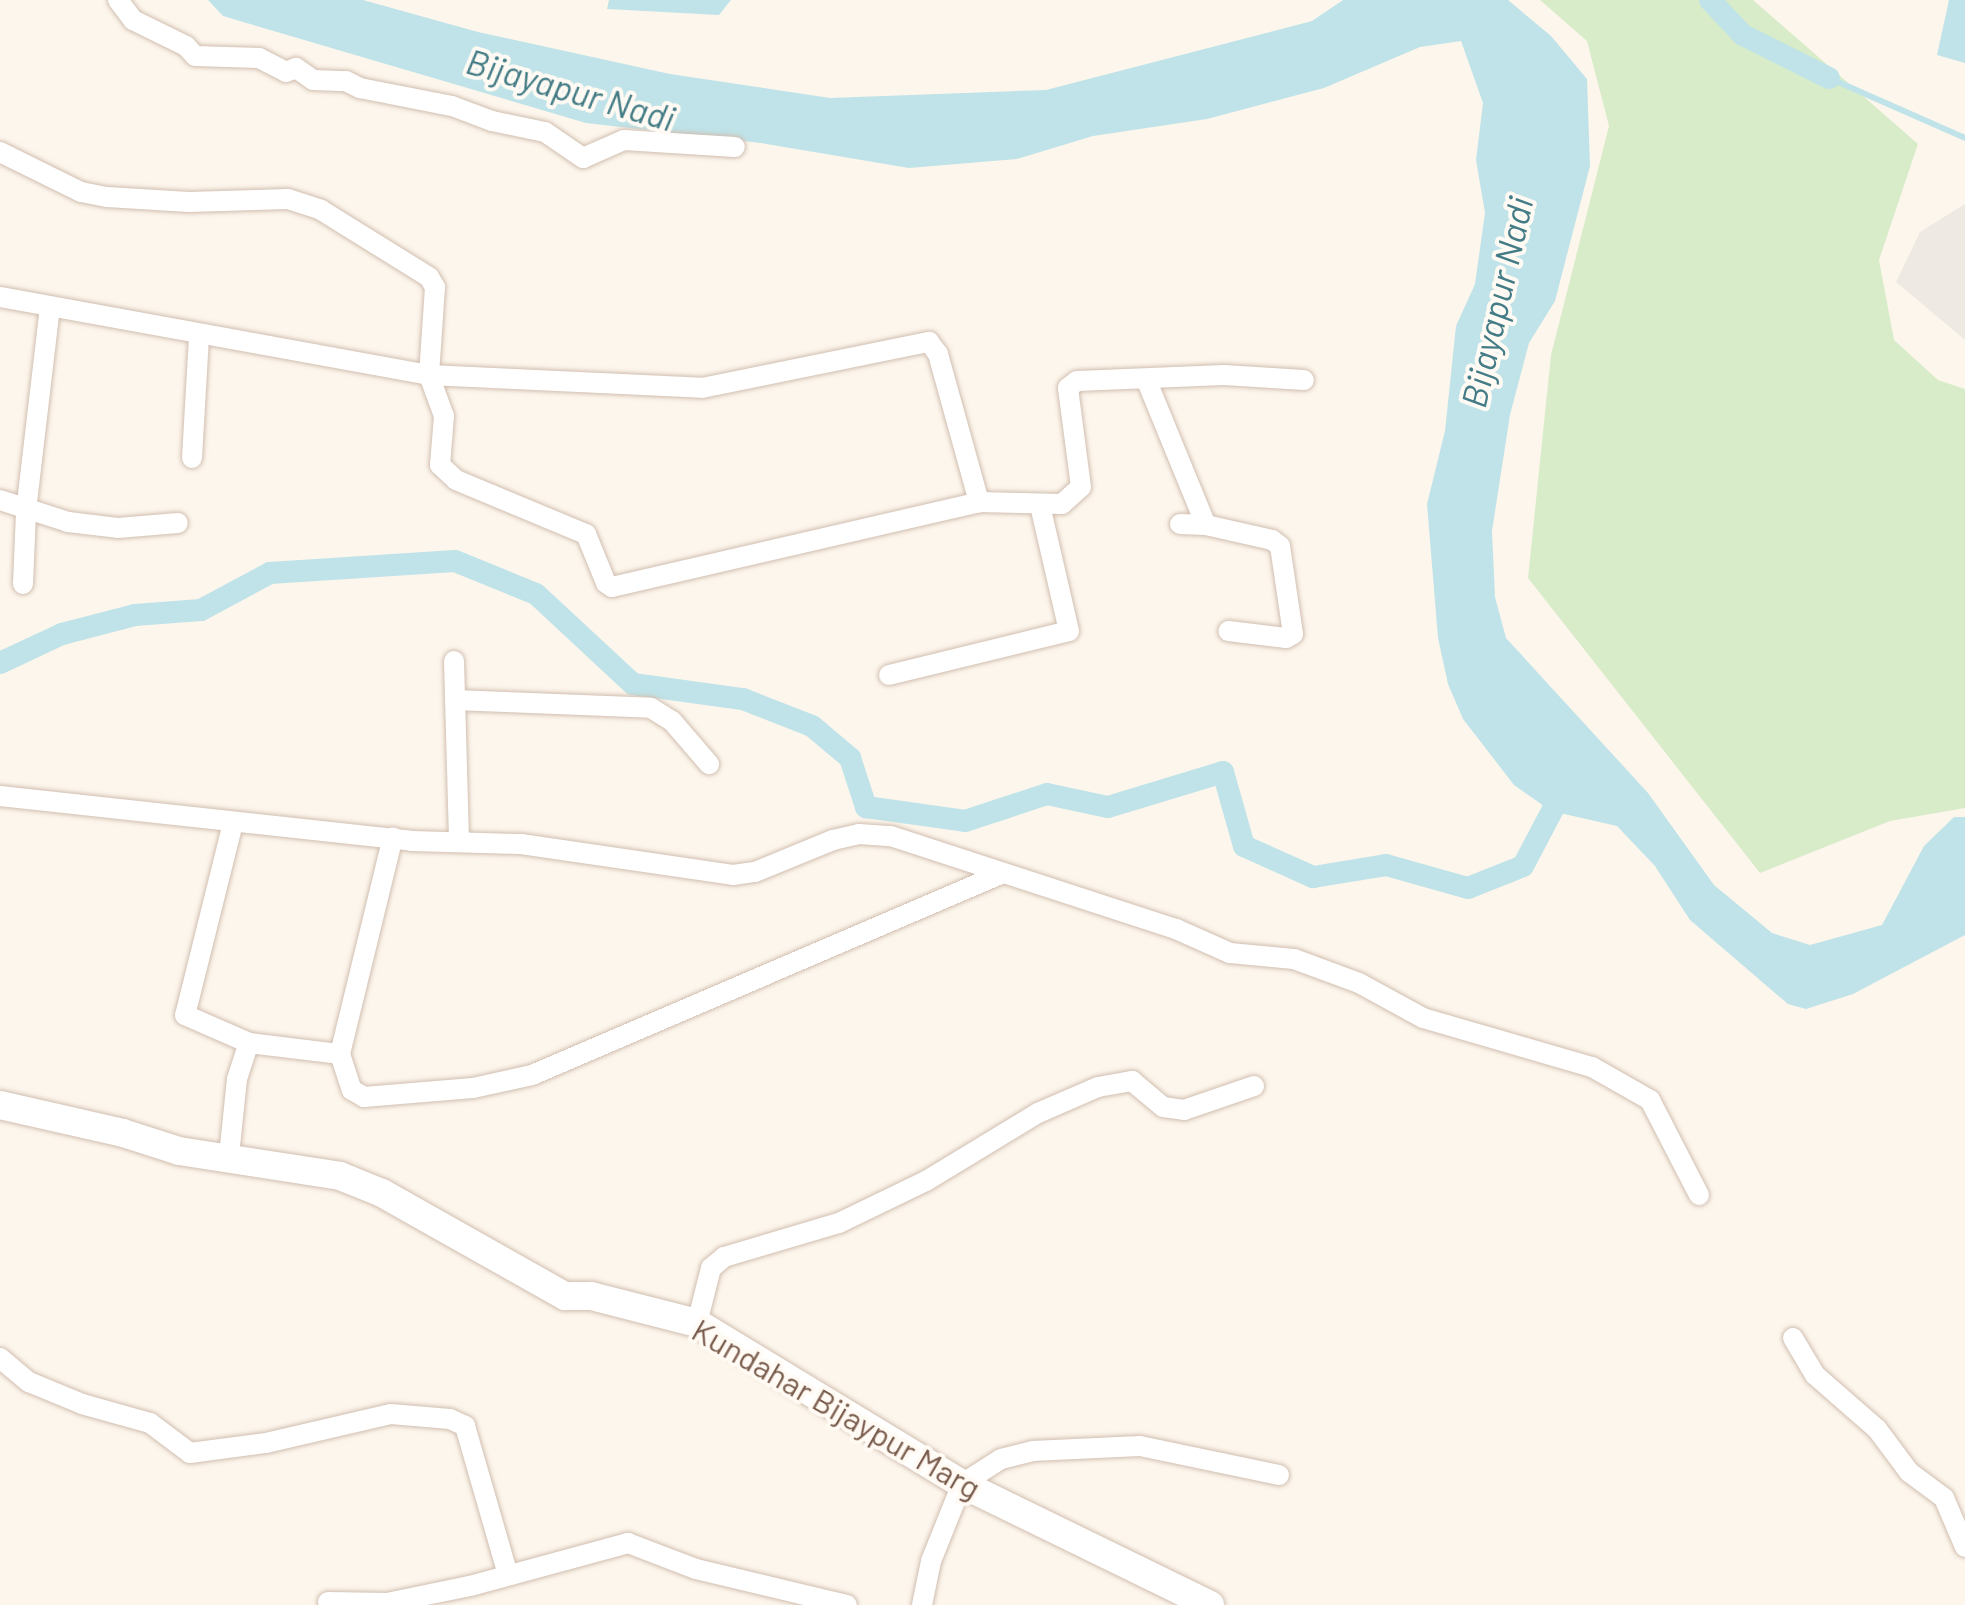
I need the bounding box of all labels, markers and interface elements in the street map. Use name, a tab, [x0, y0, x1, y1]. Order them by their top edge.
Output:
water label: Bijayapur Nadi	[462, 39, 680, 139]
water label: Bijayapur Nadi	[1451, 193, 1541, 411]
street label: Kundahar Bijaypur Marg	[686, 1310, 988, 1506]

